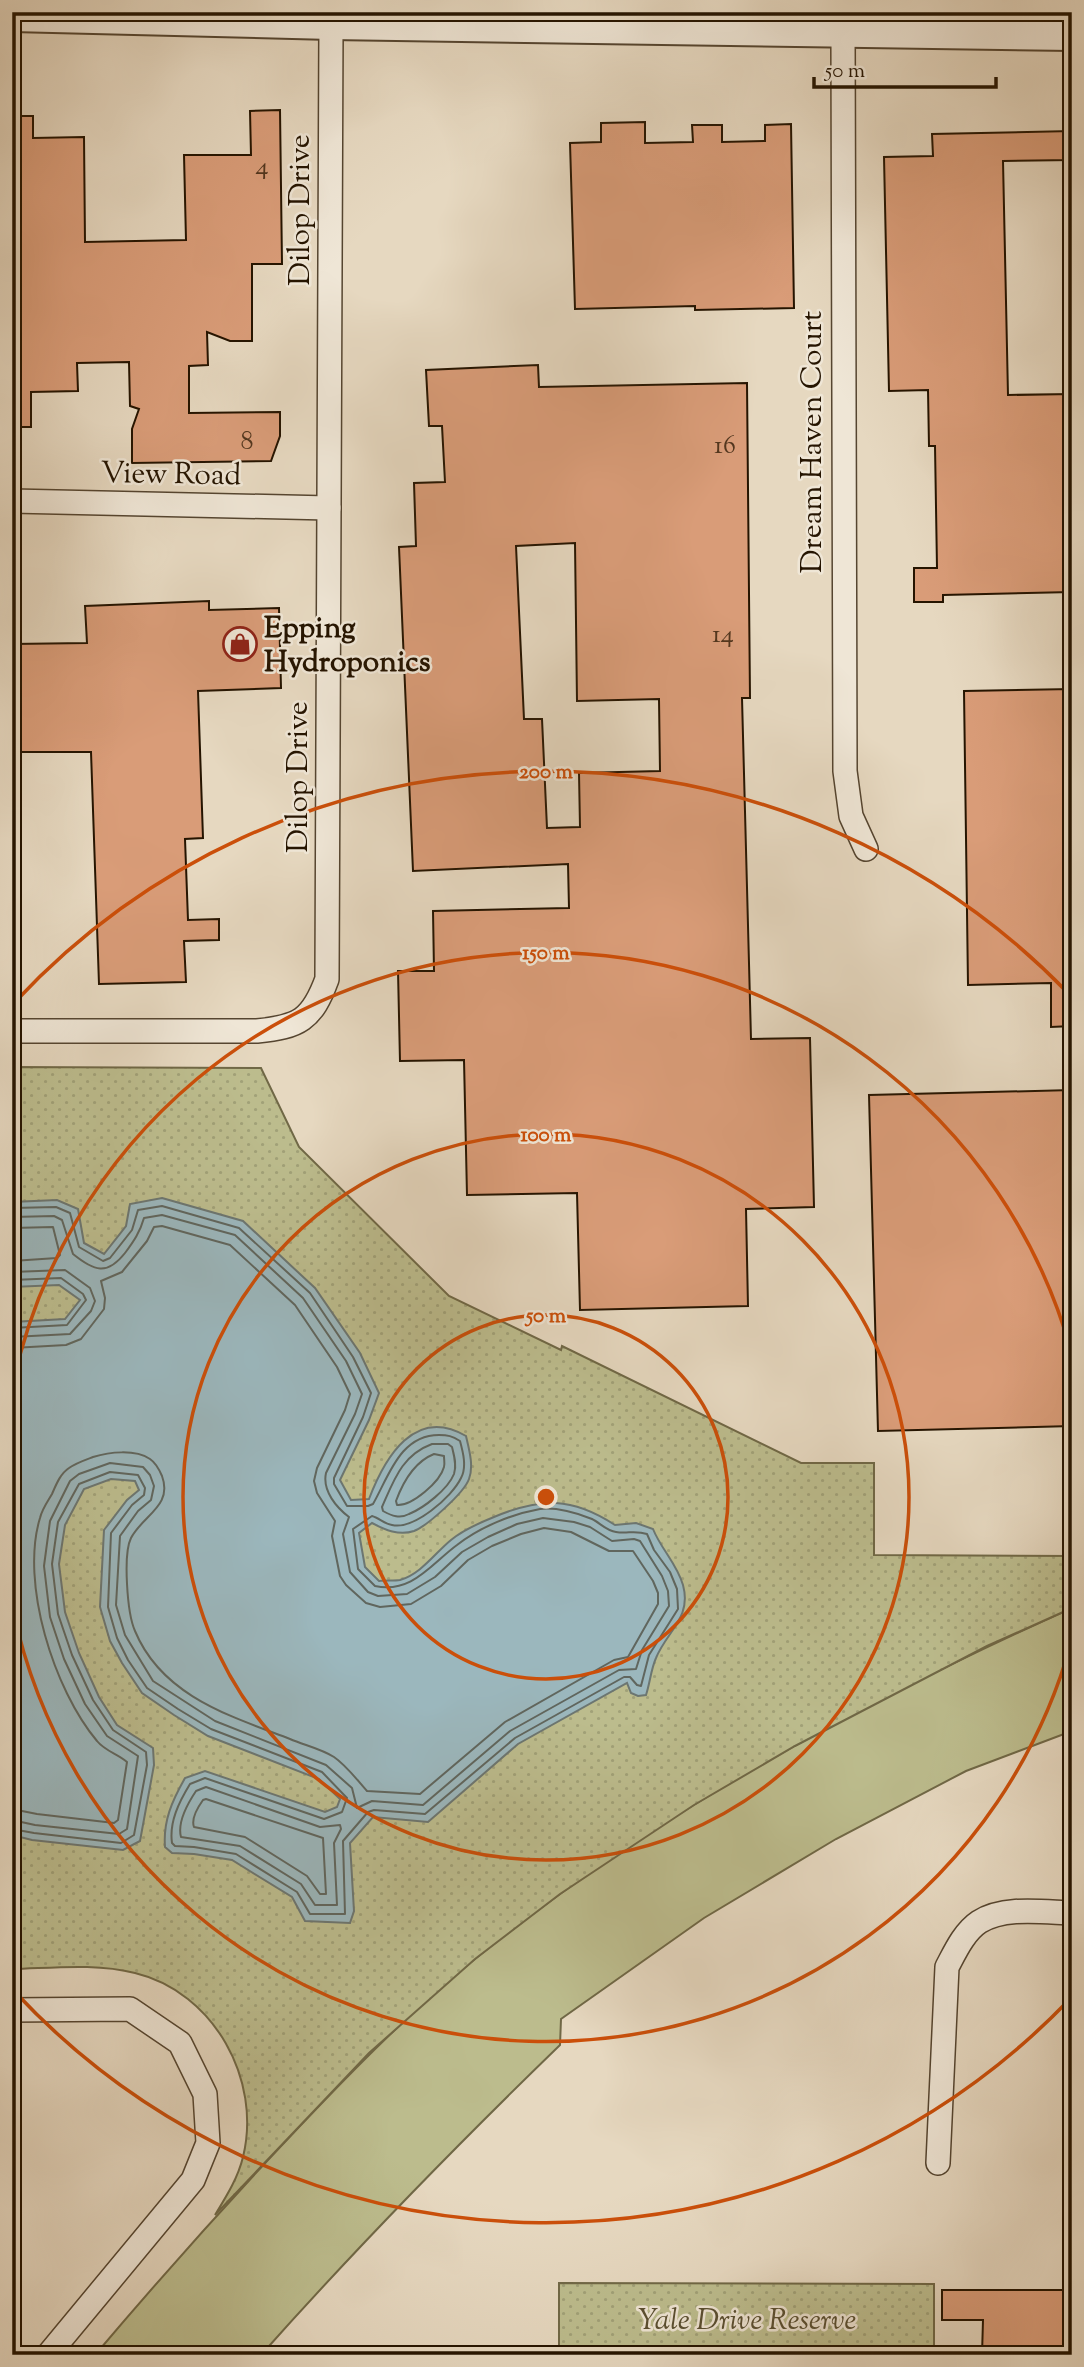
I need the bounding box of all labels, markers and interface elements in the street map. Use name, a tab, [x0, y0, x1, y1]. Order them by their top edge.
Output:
scale bar	[814, 46, 996, 90]
text: 50 m	[824, 57, 865, 87]
street label: Dilop Drive	[280, 134, 323, 286]
house number: 4	[255, 149, 269, 186]
street label: Dream Haven Court	[792, 311, 835, 573]
house number: 8	[240, 424, 254, 461]
house number: 16	[714, 428, 736, 465]
street label: View Road	[100, 453, 242, 498]
place label: Epping Hydroponics	[264, 608, 431, 685]
house number: 14	[712, 617, 734, 654]
shop icon: Epping Hydroponics	[221, 625, 259, 663]
street label: Dilop Drive	[278, 701, 321, 853]
text: 200 m	[519, 758, 574, 788]
text: 150 m	[522, 939, 570, 969]
text: 100 m	[521, 1121, 572, 1151]
text: 50 m	[524, 1302, 567, 1332]
centre of rings	[534, 1485, 558, 1509]
park label: Yale Drive Reserve	[638, 2300, 856, 2343]

